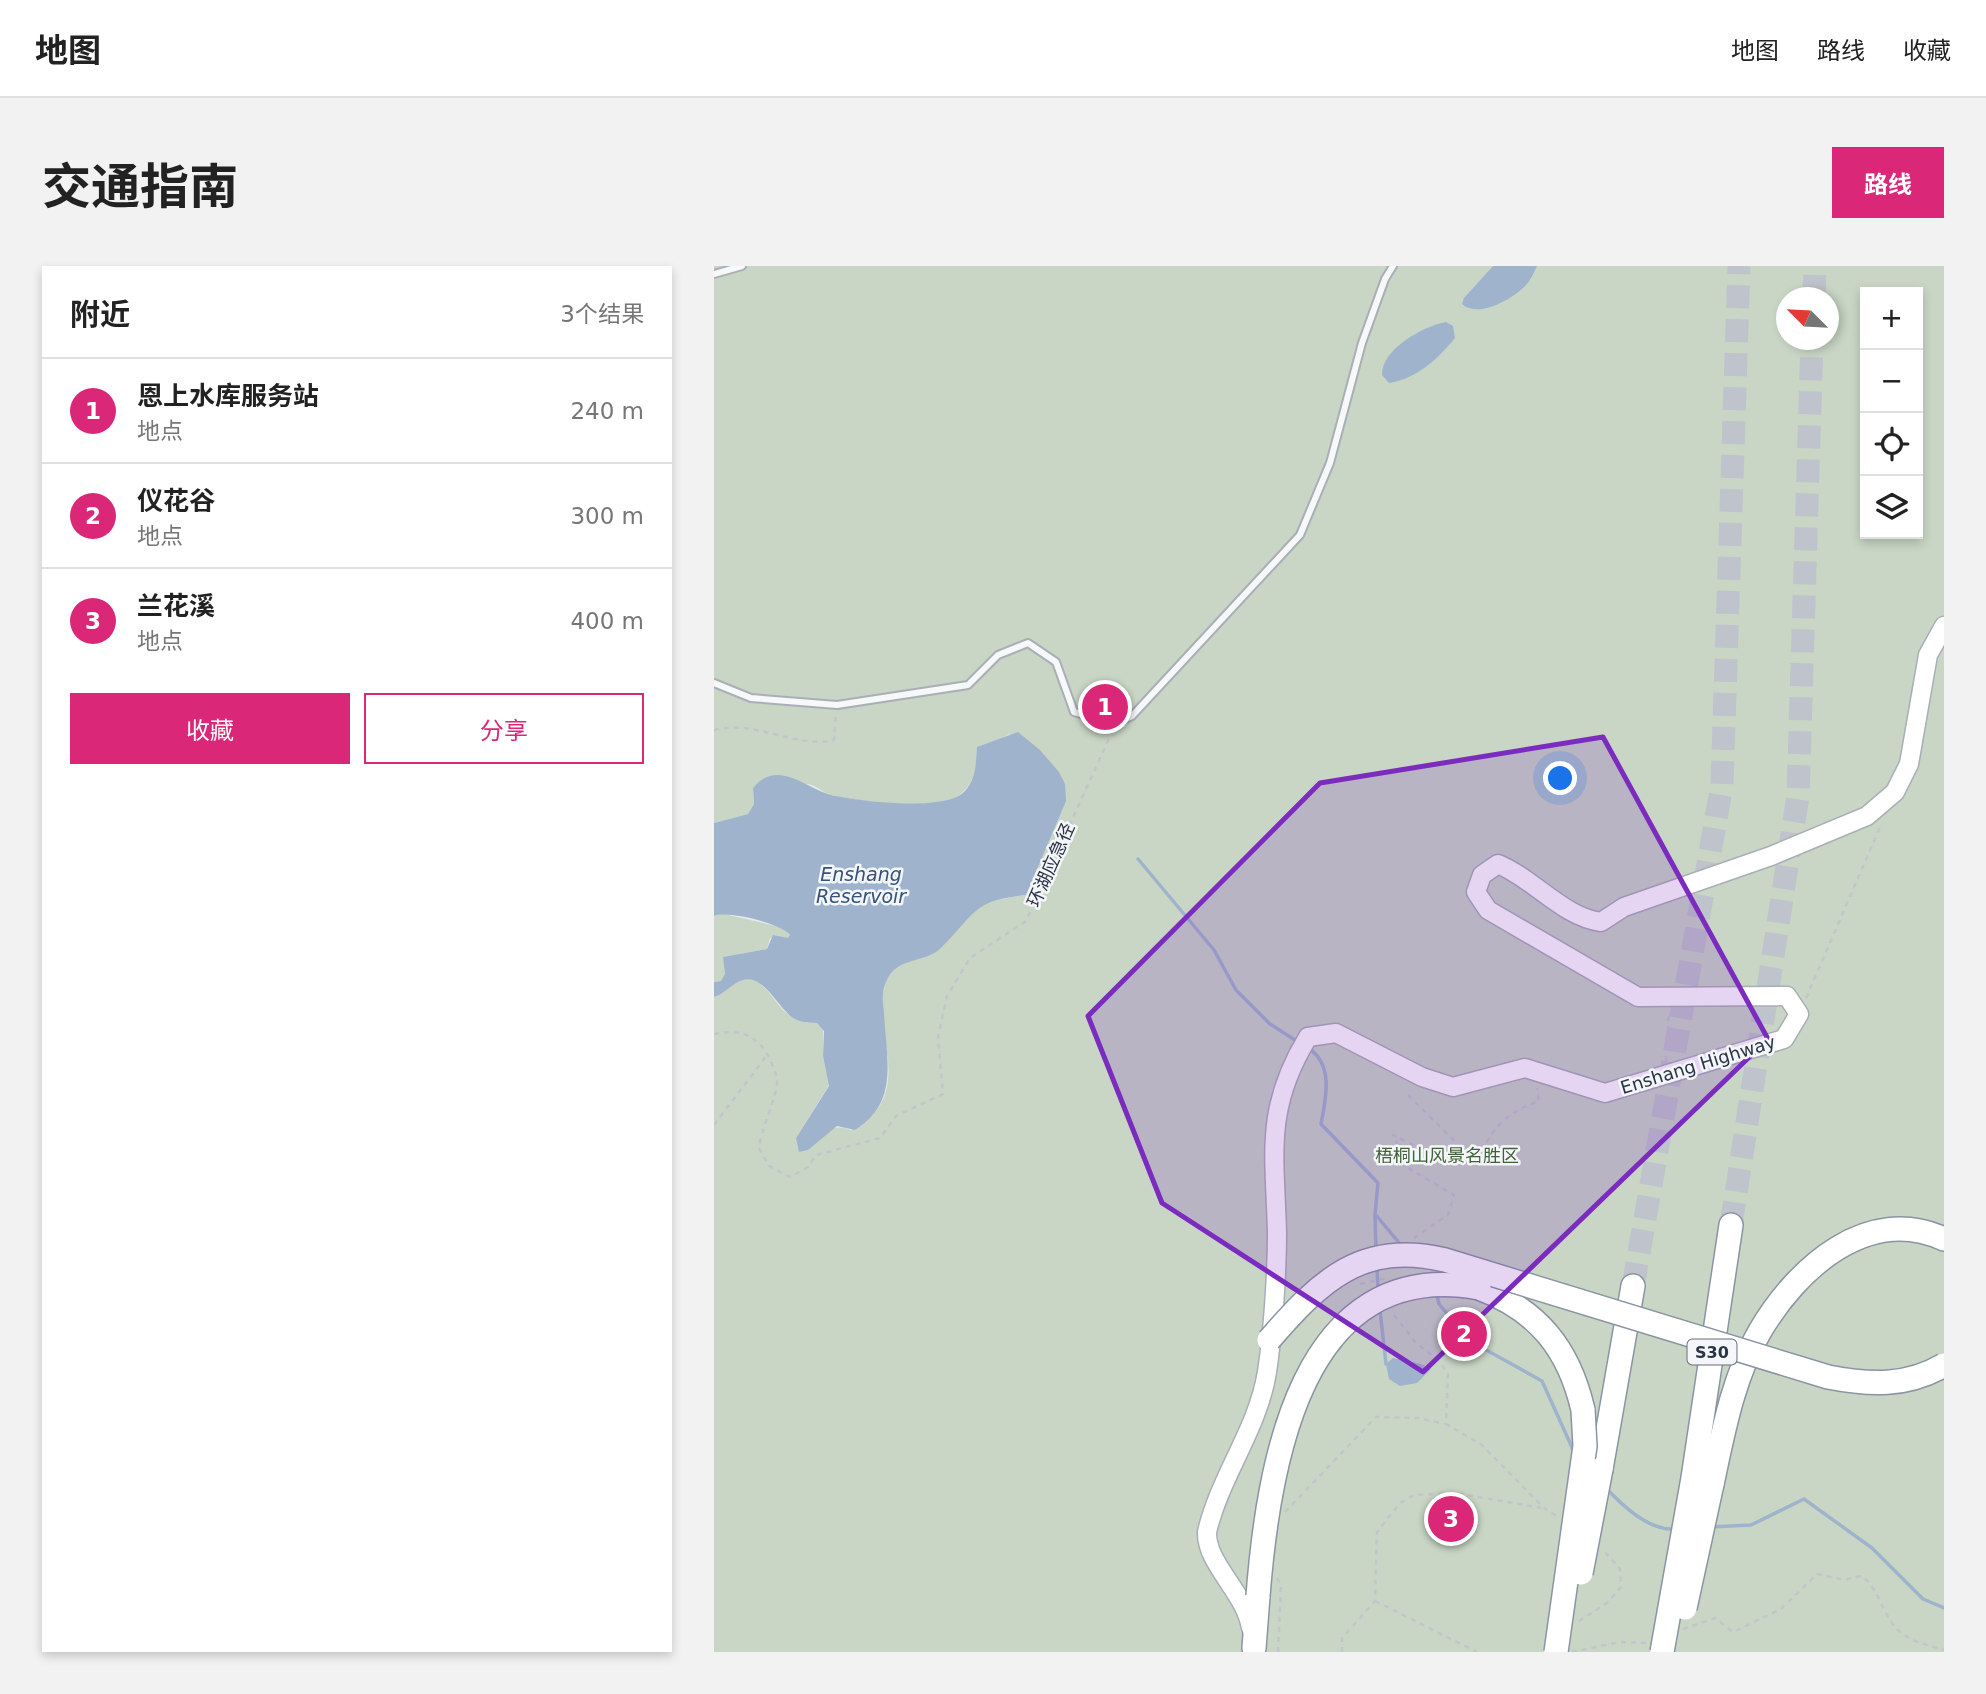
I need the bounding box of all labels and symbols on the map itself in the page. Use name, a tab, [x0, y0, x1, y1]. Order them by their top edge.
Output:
north arrow	[1776, 287, 1839, 350]
pin: 1	[1082, 681, 1128, 733]
your location	[1543, 761, 1577, 795]
street label: 环湖应急径	[1023, 819, 1078, 910]
water label: Enshang Reservoir	[816, 863, 907, 907]
street label: Enshang Highway	[1618, 1031, 1778, 1098]
park label: 梧桐山风景名胜区	[1375, 1145, 1519, 1166]
pin: 2	[1441, 1308, 1487, 1360]
road number: S30	[1688, 1340, 1737, 1364]
pin: 3	[1428, 1493, 1474, 1545]

